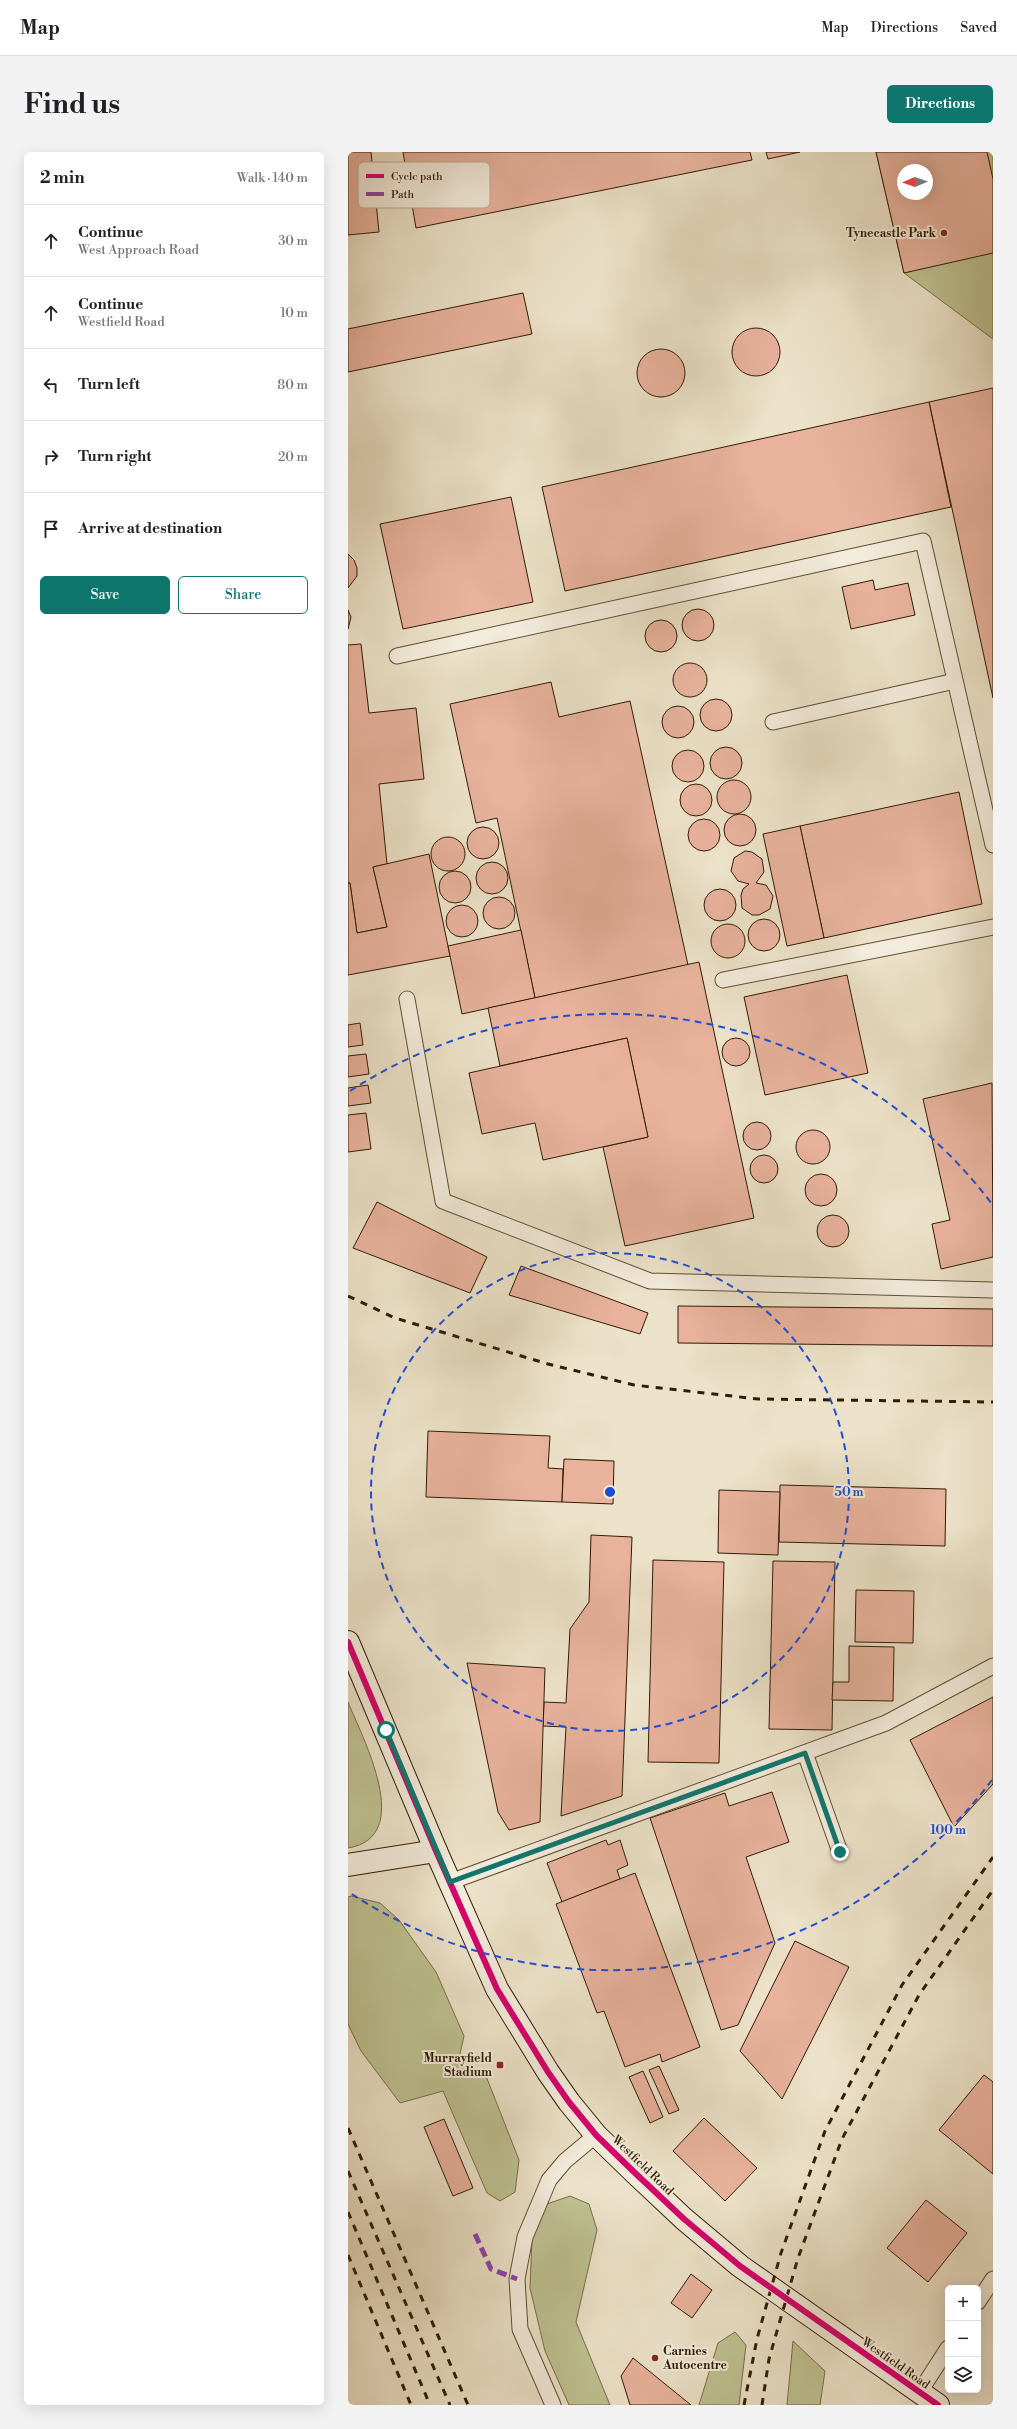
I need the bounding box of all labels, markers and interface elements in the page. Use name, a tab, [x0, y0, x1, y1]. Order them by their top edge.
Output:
text: Map	[20, 16, 60, 40]
text: Map	[821, 19, 849, 37]
text: Directions	[871, 19, 938, 37]
text: Saved	[960, 19, 997, 37]
button: Directions	[887, 85, 993, 123]
text: Find us	[24, 87, 120, 122]
legend	[358, 162, 490, 208]
north arrow	[897, 164, 933, 200]
text: 2 min	[40, 167, 85, 189]
text: Walk · 140 m	[237, 170, 308, 186]
text: Cycle path	[391, 170, 443, 184]
text: Path	[391, 188, 415, 202]
text: Continue	[78, 223, 143, 242]
place label: Tynecastle Park	[846, 226, 937, 241]
marker: Tynecastle Park	[939, 228, 949, 238]
icon: ahead	[40, 230, 62, 252]
text: 30 m	[278, 233, 308, 249]
text: West Approach Road	[78, 242, 199, 258]
text: Continue	[78, 295, 143, 314]
icon: ahead	[40, 302, 62, 324]
text: 10 m	[280, 305, 308, 321]
text: Westfield Road	[78, 314, 165, 330]
icon: left	[40, 374, 62, 396]
text: Turn left	[78, 375, 140, 394]
text: 80 m	[277, 377, 308, 393]
icon: right	[40, 446, 62, 468]
text: Turn right	[78, 447, 152, 466]
text: 20 m	[278, 449, 308, 465]
icon: arrive	[40, 518, 62, 540]
text: Arrive at destination	[78, 519, 222, 538]
button: Save	[40, 576, 170, 614]
button: Share	[178, 576, 308, 614]
centre of rings	[603, 1485, 617, 1499]
text: 50 m	[834, 1485, 864, 1500]
route start	[377, 1721, 395, 1739]
text: 100 m	[930, 1823, 966, 1838]
route end	[831, 1843, 849, 1861]
place label: Murrayfield Stadium	[423, 2051, 492, 2080]
marker: Murrayfield Stadium	[495, 2060, 505, 2070]
street label: Westfield Road	[608, 2132, 677, 2199]
map controls	[945, 2285, 981, 2393]
button: +	[945, 2285, 981, 2321]
button: −	[945, 2321, 981, 2357]
street label: Westfield Road	[858, 2334, 933, 2393]
place label: Carnies Autocentre	[662, 2344, 728, 2373]
marker: Carnies Autocentre	[650, 2353, 660, 2363]
button: layers	[945, 2357, 981, 2393]

